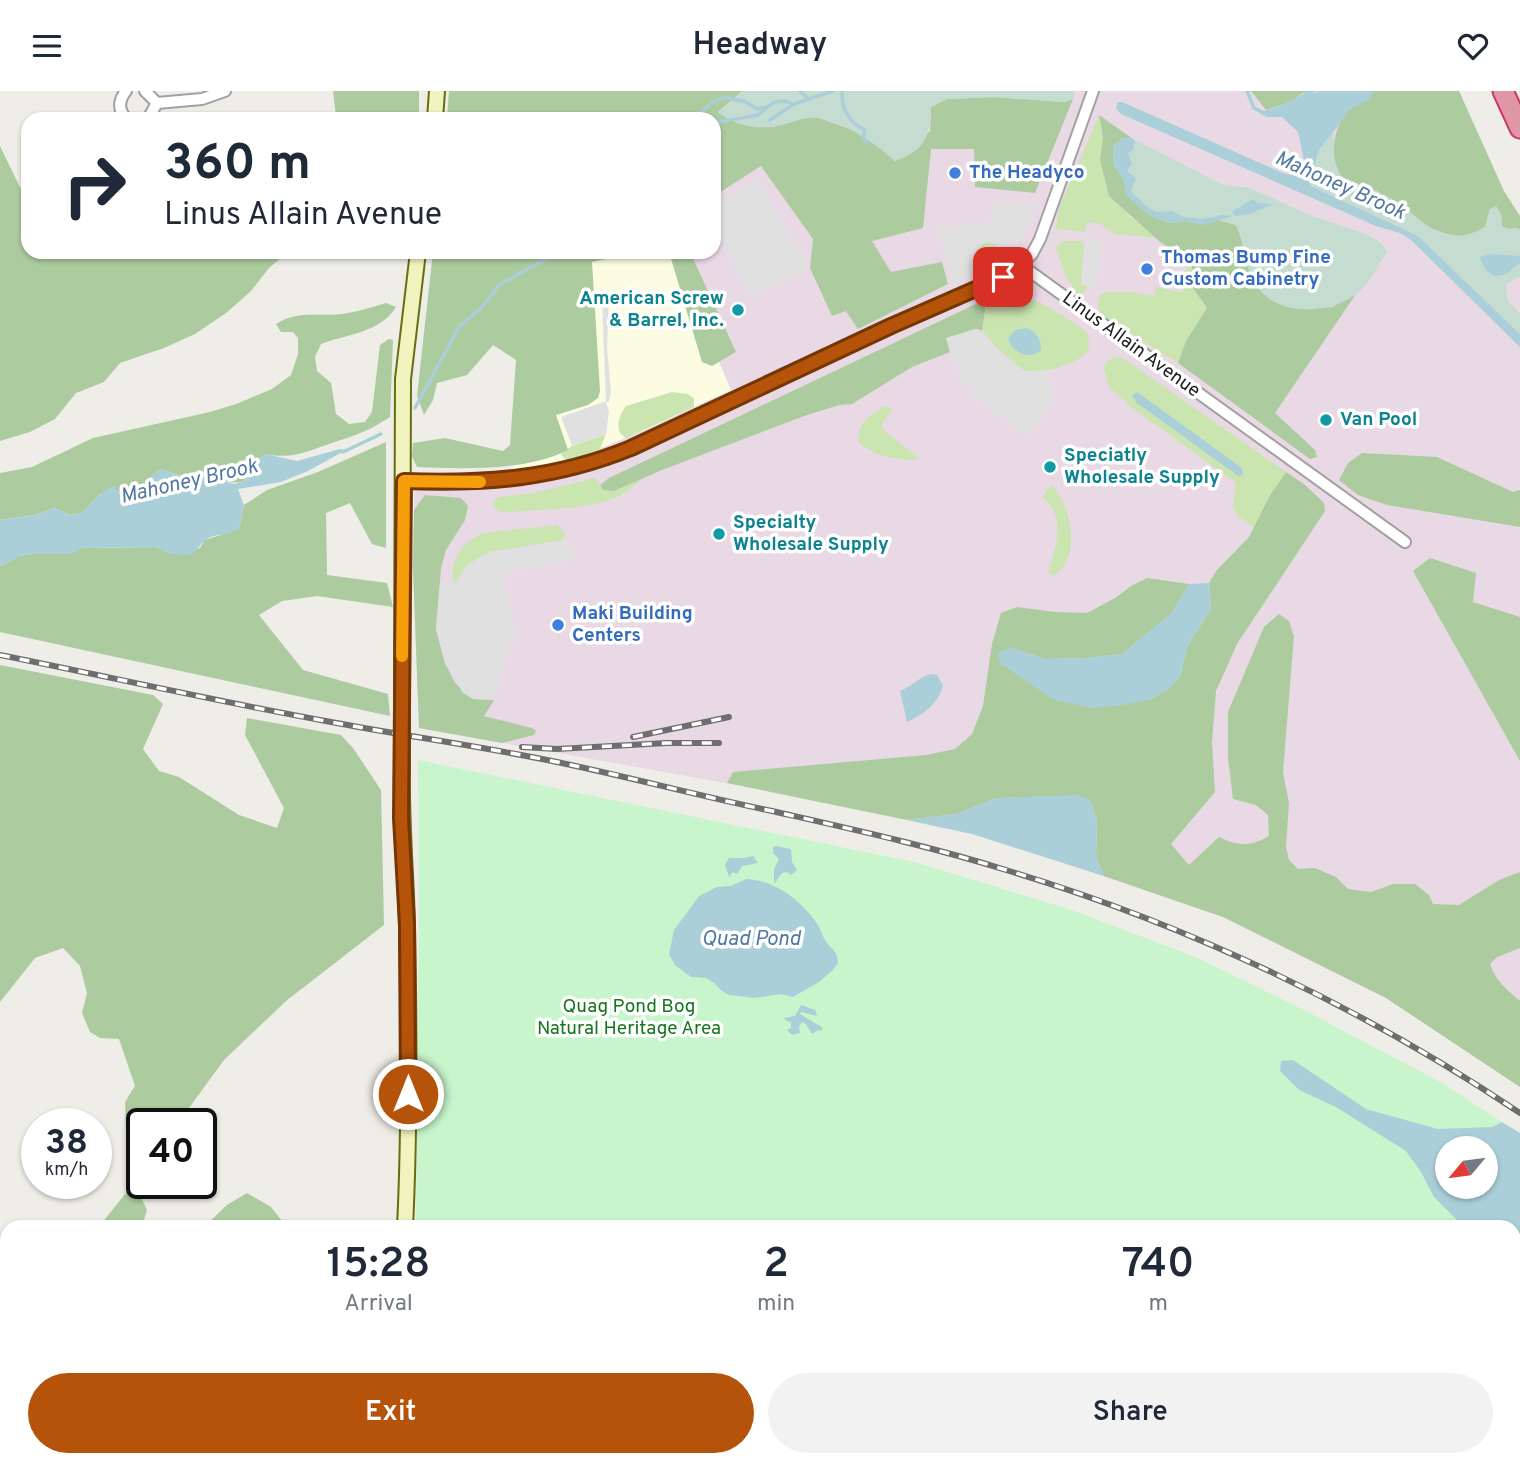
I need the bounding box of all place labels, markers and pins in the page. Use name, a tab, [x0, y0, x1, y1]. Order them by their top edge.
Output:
place label: The Headyco	[969, 161, 1085, 185]
marker: The Headyco	[947, 165, 963, 181]
place label: Thomas Bump Fine Custom Cabinetry	[1161, 246, 1331, 292]
pin	[973, 247, 1033, 307]
marker: Thomas Bump Fine Custom Cabinetry	[1139, 261, 1155, 277]
place label: American Screw & Barrel, Inc.	[579, 287, 724, 333]
marker: American Screw & Barrel, Inc.	[730, 302, 746, 318]
place label: Van Pool	[1340, 408, 1417, 432]
marker: Van Pool	[1318, 412, 1334, 428]
place label: Speciatly Wholesale Supply	[1064, 444, 1220, 490]
marker: Speciatly Wholesale Supply	[1042, 459, 1058, 475]
place label: Specialty Wholesale Supply	[733, 511, 889, 557]
marker: Specialty Wholesale Supply	[711, 526, 727, 542]
place label: Maki Building Centers	[572, 602, 693, 648]
marker: Maki Building Centers	[550, 617, 566, 633]

